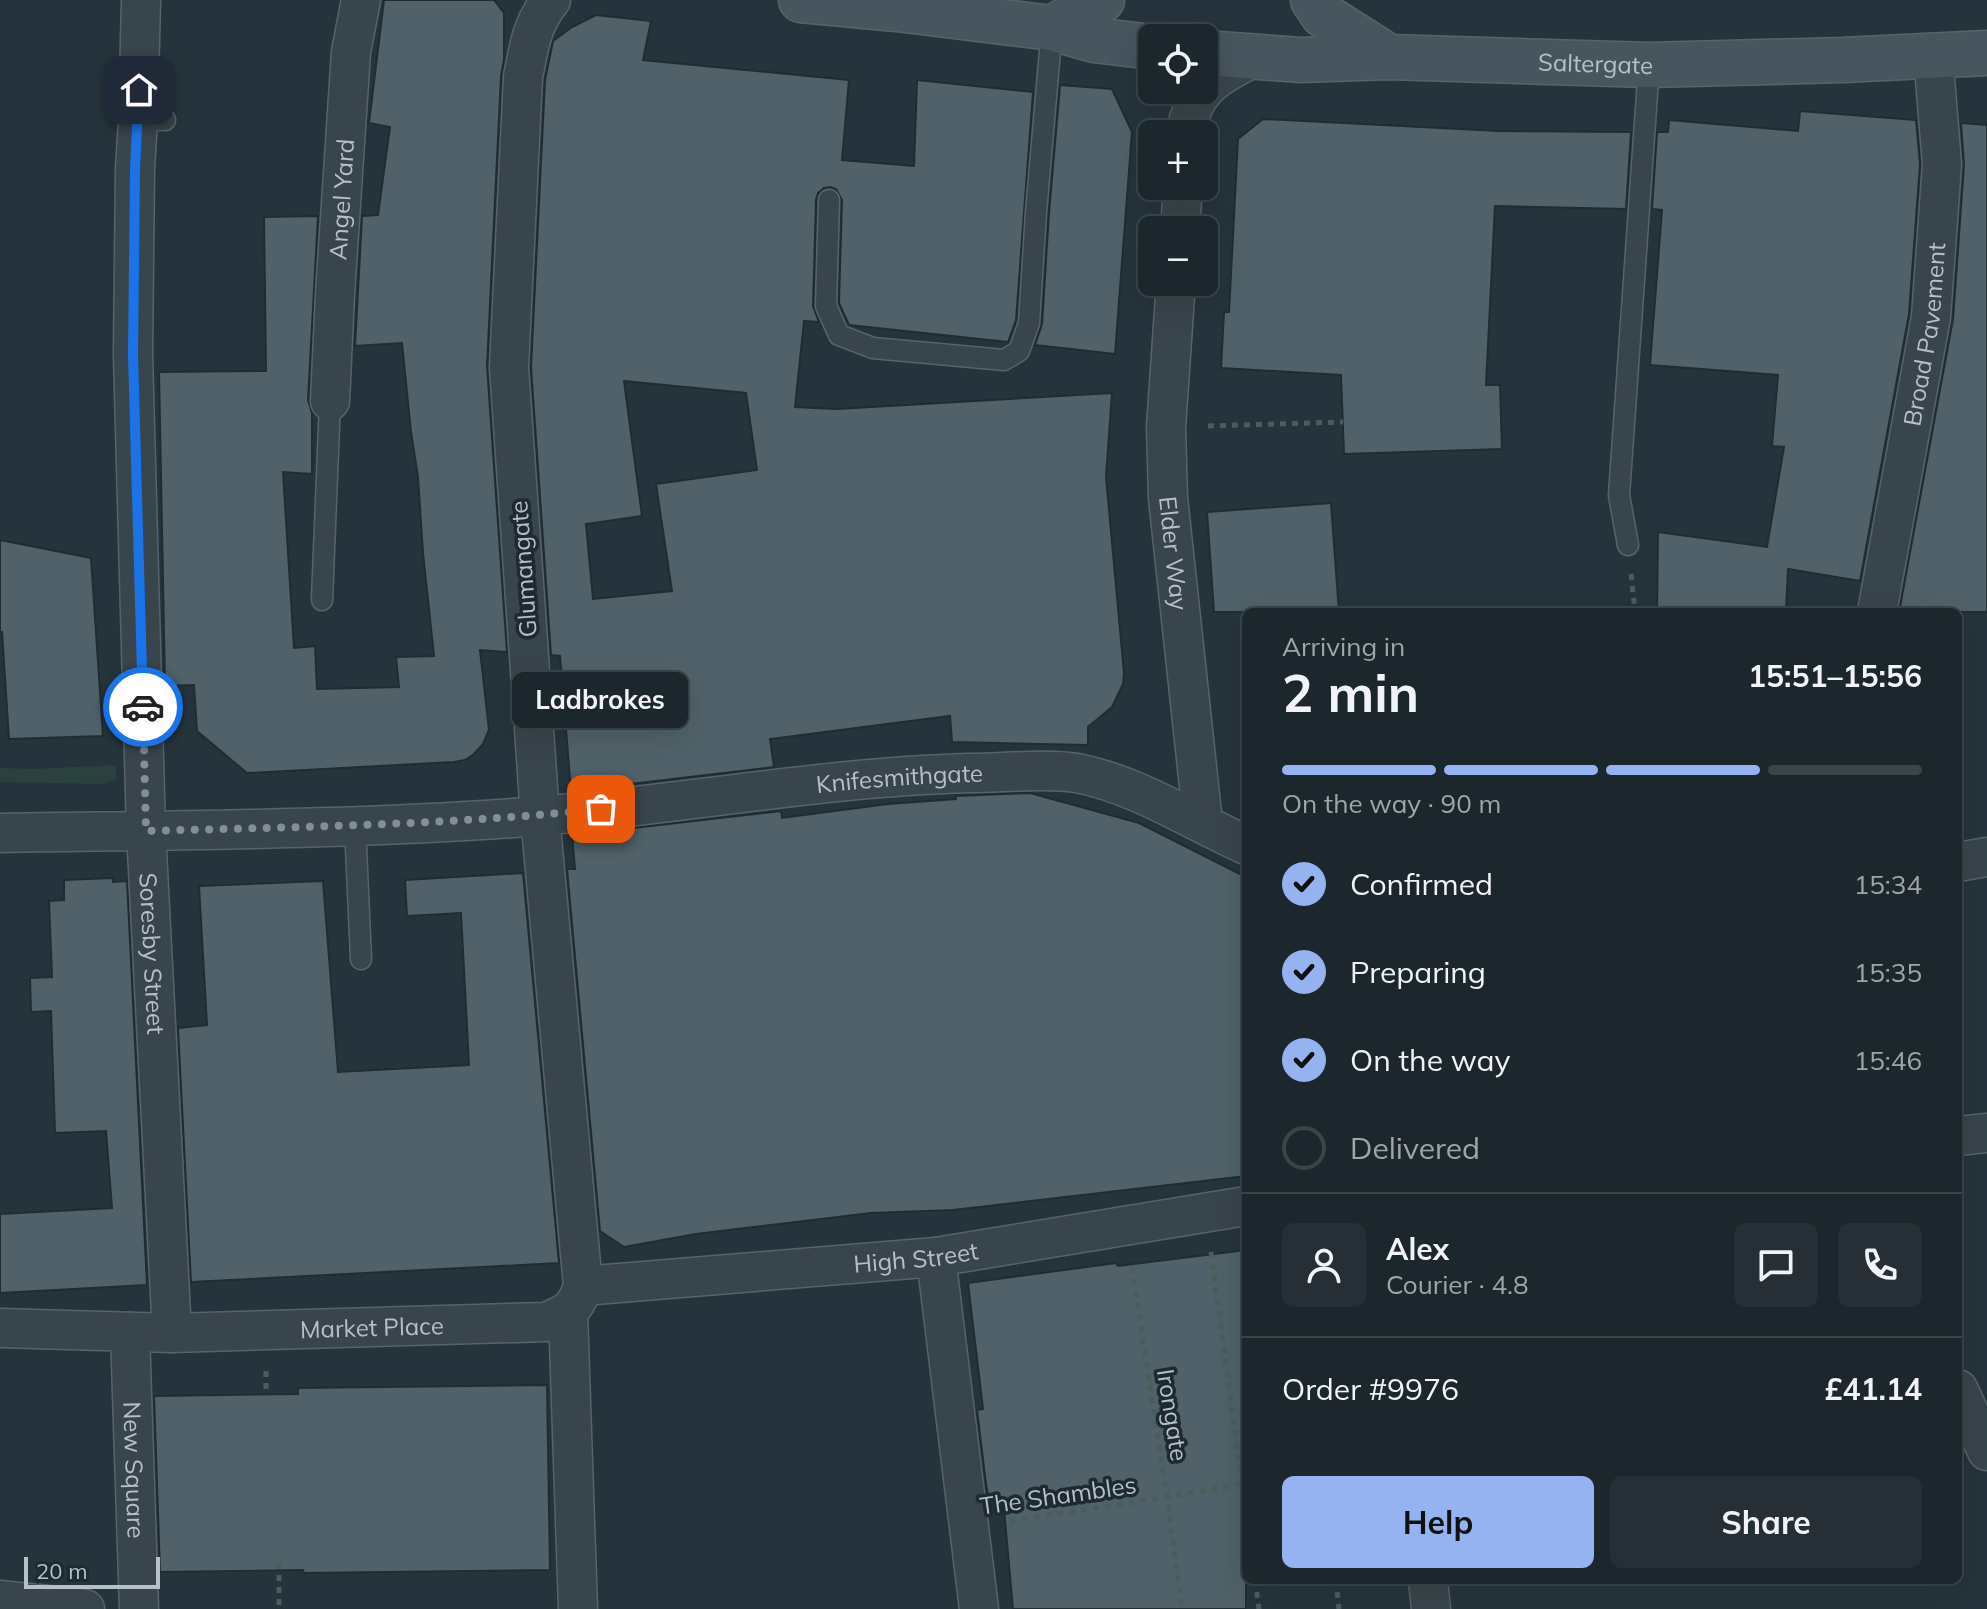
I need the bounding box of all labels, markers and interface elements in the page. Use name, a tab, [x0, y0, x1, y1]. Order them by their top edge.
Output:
map controls	[1138, 24, 1218, 296]
button: locate	[1138, 24, 1218, 104]
street label: Saltergate	[1538, 47, 1654, 80]
pin	[105, 56, 173, 124]
icon: home	[117, 68, 161, 112]
button: +	[1138, 120, 1218, 200]
street label: Angel Yard	[322, 138, 360, 261]
button: −	[1138, 216, 1218, 296]
street label: Broad Pavement	[1896, 241, 1951, 428]
street label: Elder Way	[1153, 495, 1195, 612]
street label: Glumangate	[503, 500, 543, 638]
text: Arriving in	[1282, 630, 1405, 663]
text: 15:51–15:56	[1748, 657, 1922, 695]
text: 2 min	[1282, 660, 1419, 725]
courier	[103, 667, 183, 747]
callout: Ladbrokes	[513, 673, 689, 729]
text: Ladbrokes	[535, 683, 665, 716]
icon: car	[121, 685, 165, 729]
street label: Knifesmithgate	[815, 758, 983, 799]
pin	[567, 775, 635, 843]
icon: bag	[579, 787, 623, 831]
text: On the way · 90 m	[1282, 787, 1501, 820]
icon: check	[1282, 862, 1326, 906]
text: Confirmed	[1350, 865, 1493, 903]
text: 15:34	[1854, 868, 1922, 901]
street label: Soresby Street	[133, 872, 172, 1035]
icon: check	[1282, 950, 1326, 994]
text: Preparing	[1350, 953, 1486, 991]
text: 15:35	[1854, 956, 1922, 989]
icon: check	[1282, 1038, 1326, 1082]
text: On the way	[1350, 1041, 1510, 1079]
text: 15:46	[1854, 1044, 1922, 1077]
text: Delivered	[1350, 1129, 1480, 1167]
button: person	[1282, 1223, 1366, 1307]
button: chat	[1734, 1223, 1818, 1307]
button: phone	[1838, 1223, 1922, 1307]
text: Alex	[1386, 1230, 1449, 1268]
street label: High Street	[852, 1235, 980, 1279]
text: Courier · 4.8	[1386, 1268, 1529, 1301]
street label: Market Place	[299, 1310, 444, 1344]
street label: Irongate	[1151, 1367, 1195, 1463]
text: Order #9976	[1282, 1370, 1459, 1408]
text: £41.14	[1825, 1370, 1922, 1408]
street label: New Square	[117, 1401, 152, 1539]
street label: The Shambles	[978, 1469, 1138, 1521]
button: Help	[1282, 1476, 1594, 1568]
button: Share	[1610, 1476, 1922, 1568]
scale bar	[24, 1553, 160, 1589]
text: 20 m	[36, 1557, 87, 1585]

